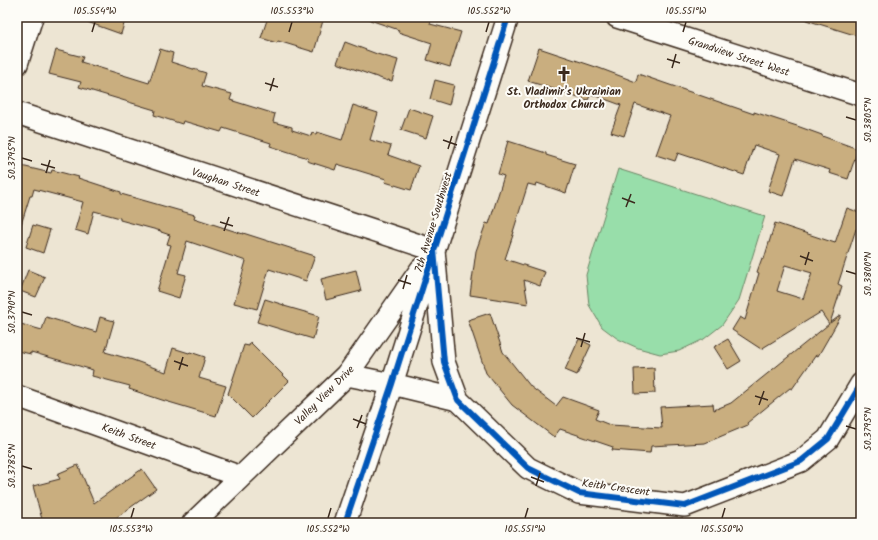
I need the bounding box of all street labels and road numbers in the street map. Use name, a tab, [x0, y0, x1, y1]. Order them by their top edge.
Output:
street label: Grandview Street West	[686, 32, 792, 82]
street label: Vaughan Street	[189, 163, 263, 203]
street label: 7th Avenue Southwest	[410, 169, 458, 275]
street label: Valley View Drive	[290, 361, 359, 430]
street label: Keith Street	[99, 419, 159, 455]
street label: Keith Crescent	[581, 474, 652, 502]

